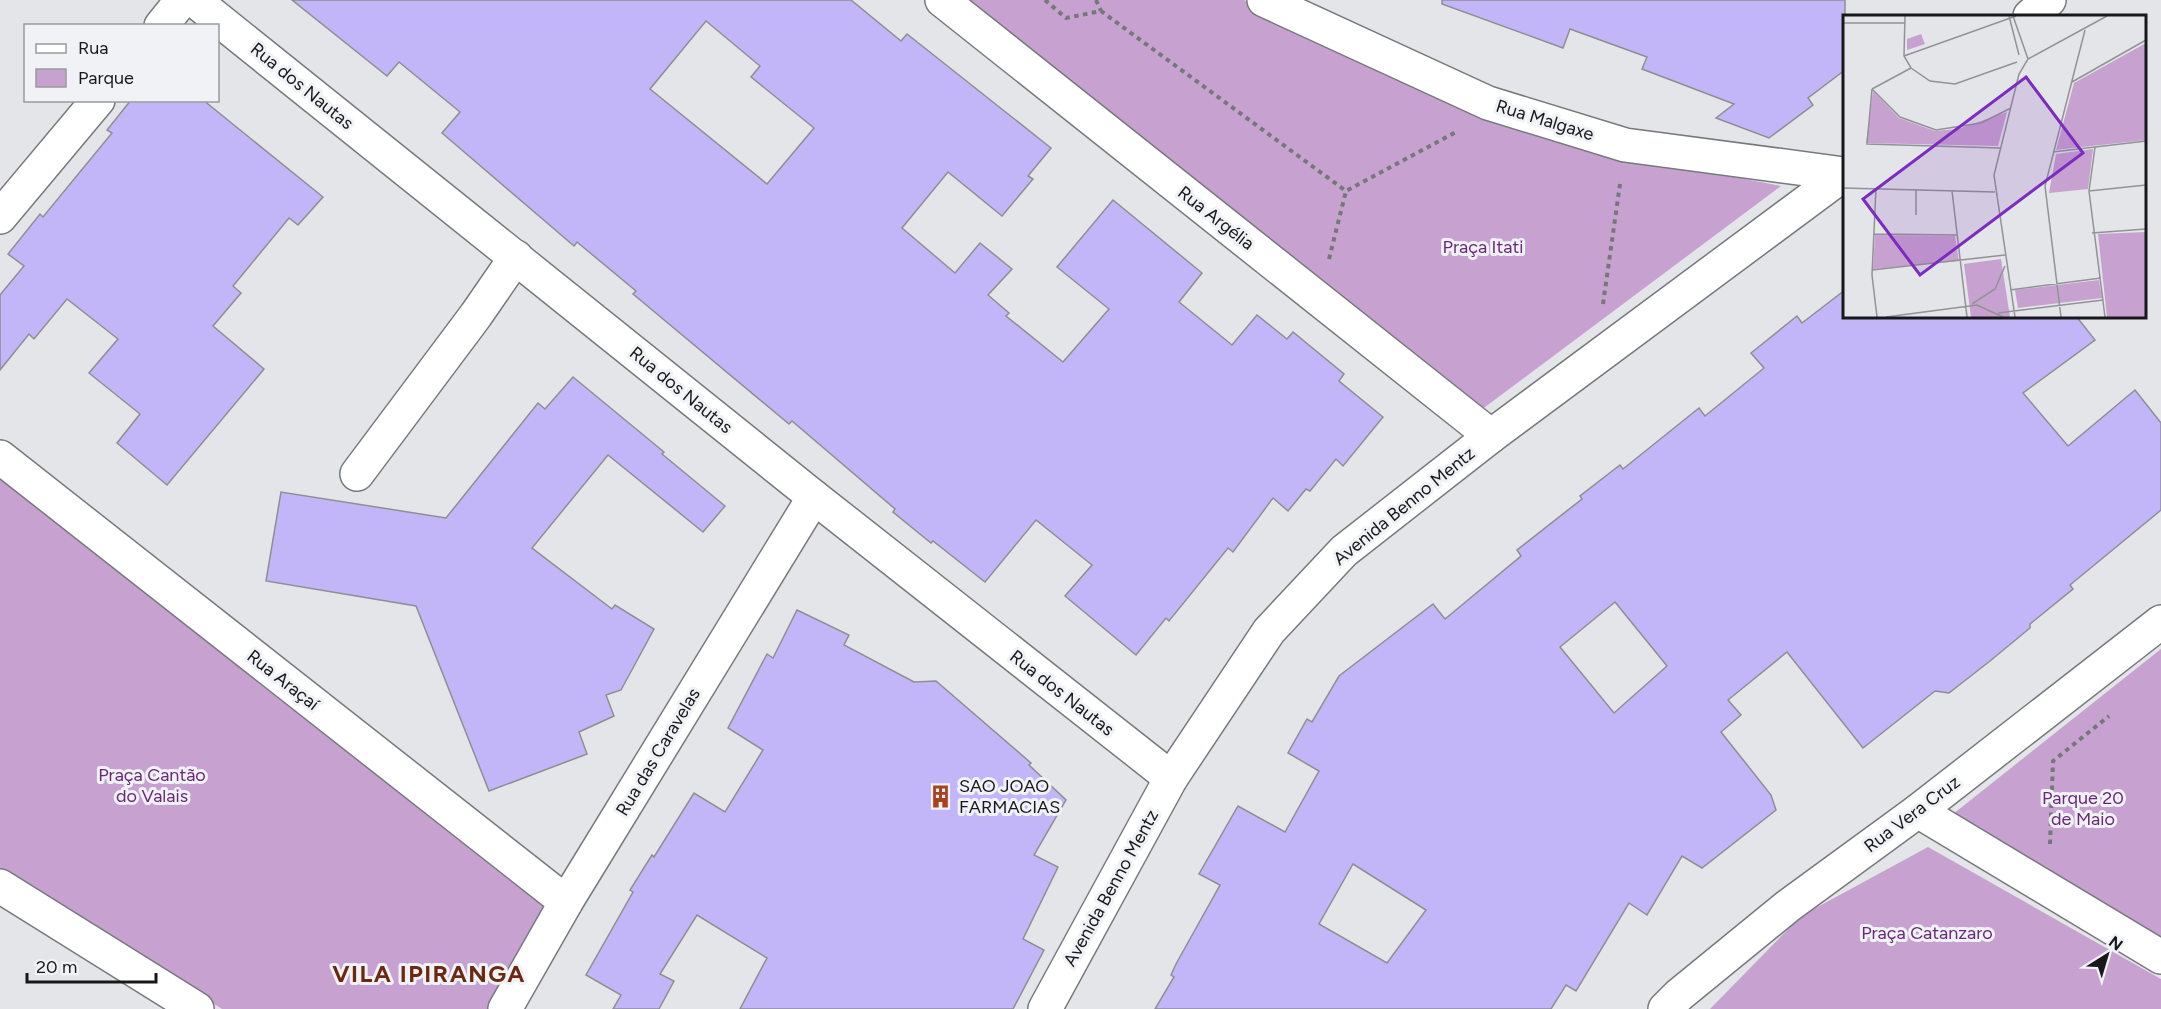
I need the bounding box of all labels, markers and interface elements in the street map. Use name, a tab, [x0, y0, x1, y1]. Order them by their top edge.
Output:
inset map	[1843, 15, 2146, 318]
legend	[24, 24, 219, 102]
text: Rua	[78, 37, 109, 59]
street label: Rua dos Nautas	[246, 38, 358, 134]
text: Parque	[78, 67, 134, 89]
street label: Rua Malgaxe	[1493, 95, 1597, 145]
street label: Rua Argélia	[1173, 181, 1259, 255]
park label: Praça Itati	[1443, 236, 1523, 258]
street label: Rua dos Nautas	[625, 342, 737, 438]
street label: Avenida Benno Mentz	[1329, 442, 1479, 570]
street label: Rua Araçaí	[243, 645, 324, 715]
street label: Rua dos Nautas	[1005, 645, 1119, 741]
street label: Rua das Caravelas	[611, 684, 705, 820]
park label: Praça Cantão do Valais	[98, 764, 206, 807]
street label: Rua Vera Cruz	[1860, 771, 1964, 857]
place label: SAO JOAO FARMACIAS	[959, 775, 1060, 818]
building icon: SAO JOAO FARMACIAS	[928, 783, 954, 809]
park label: Parque 20 de Maio	[2042, 787, 2124, 830]
street label: Avenida Benno Mentz	[1059, 806, 1163, 970]
park label: Praça Catanzaro	[1861, 922, 1993, 944]
north arrow	[2077, 925, 2137, 985]
text: N	[2105, 932, 2126, 955]
scale bar	[27, 946, 156, 984]
text: 20 m	[36, 956, 77, 978]
district label: VILA IPIRANGA	[332, 959, 526, 988]

